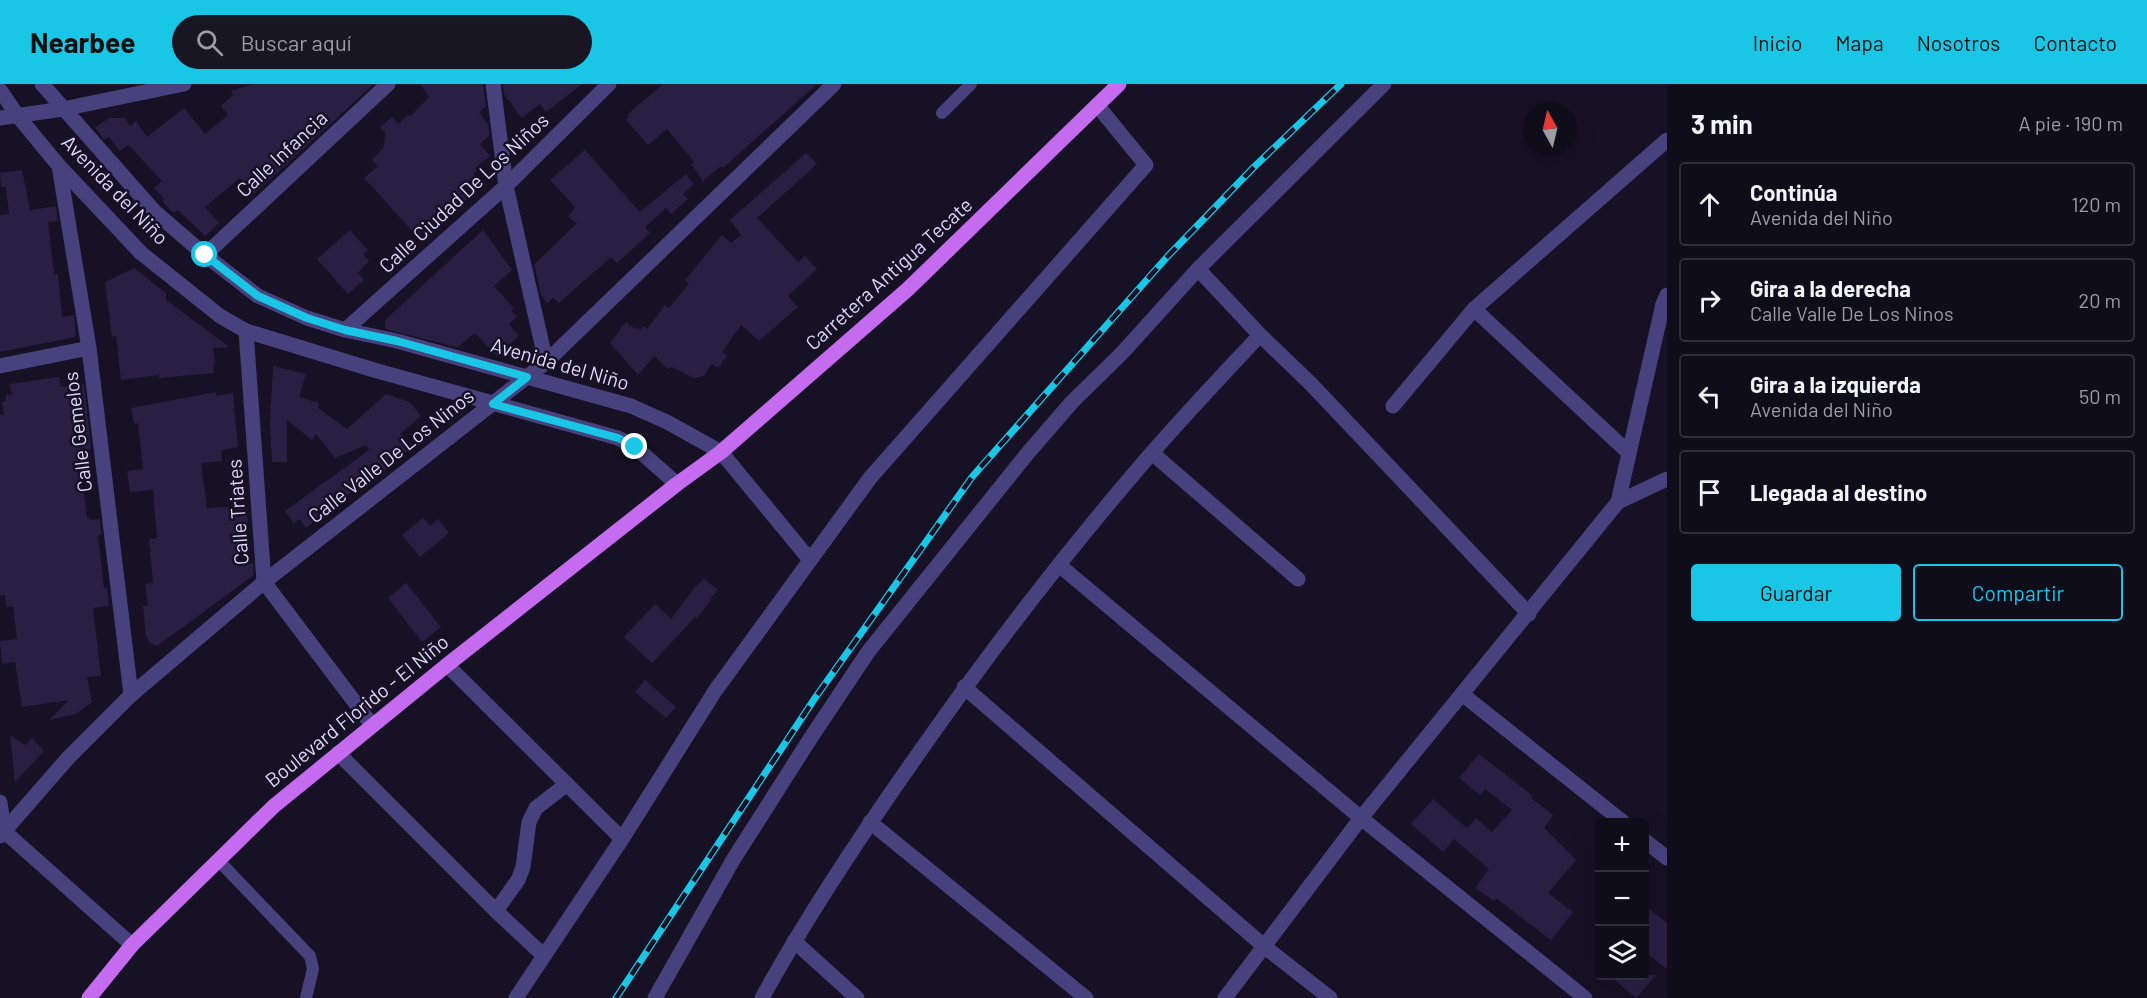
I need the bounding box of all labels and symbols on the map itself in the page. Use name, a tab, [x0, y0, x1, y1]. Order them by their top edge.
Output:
north arrow	[1523, 102, 1577, 156]
street label: Calle Infancia	[231, 105, 332, 201]
street label: Calle Ciudad De Los Niños	[374, 107, 553, 277]
street label: Avenida del Niño	[57, 130, 174, 249]
street label: Carretera Antigua Tecate	[800, 192, 977, 354]
route start	[191, 241, 217, 267]
street label: Avenida del Niño	[488, 332, 632, 394]
street label: Calle Gemelos	[58, 371, 96, 494]
street label: Calle Valle De Los Ninos	[303, 383, 478, 527]
route end	[621, 433, 647, 459]
street label: Calle Triates	[221, 458, 253, 566]
street label: Boulevard Florido - El Niño	[260, 629, 453, 792]

